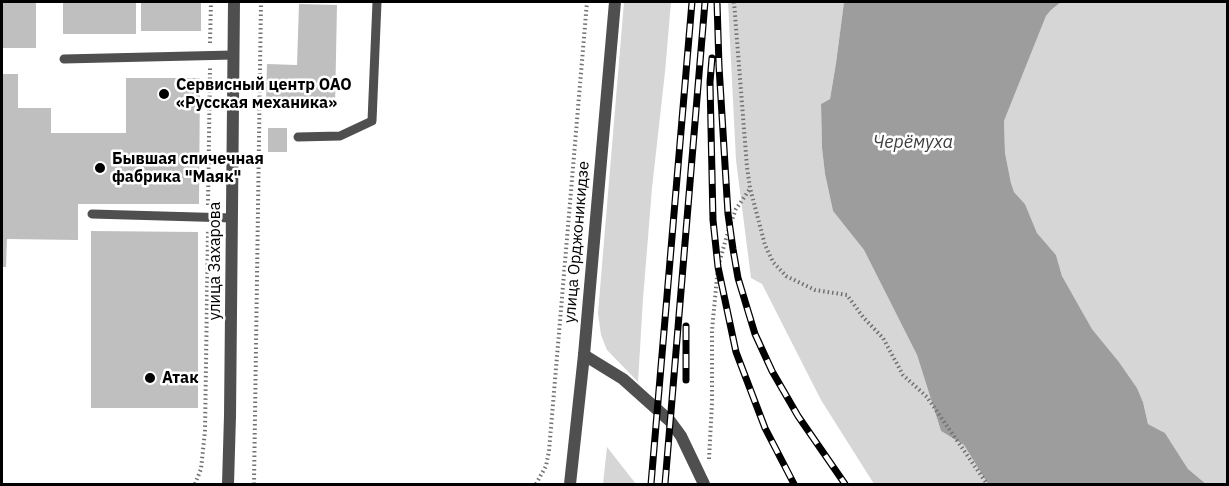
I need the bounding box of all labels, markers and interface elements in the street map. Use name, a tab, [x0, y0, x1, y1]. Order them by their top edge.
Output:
place label: Сервисный центр ОАО «Русская механика»	[176, 75, 352, 113]
marker: Сервисный центр ОАО «Русская механика»	[157, 87, 171, 101]
water label: Черёмуха	[873, 132, 953, 154]
place label: Бывшая спичечная фабрика "Маяк"	[112, 149, 264, 187]
street label: улица Орджоникидзе	[560, 160, 594, 324]
marker: Бывшая спичечная фабрика "Маяк"	[93, 161, 107, 175]
street label: улица Захарова	[205, 202, 225, 320]
place label: Атак	[162, 368, 199, 388]
marker: Атак	[143, 371, 157, 385]

